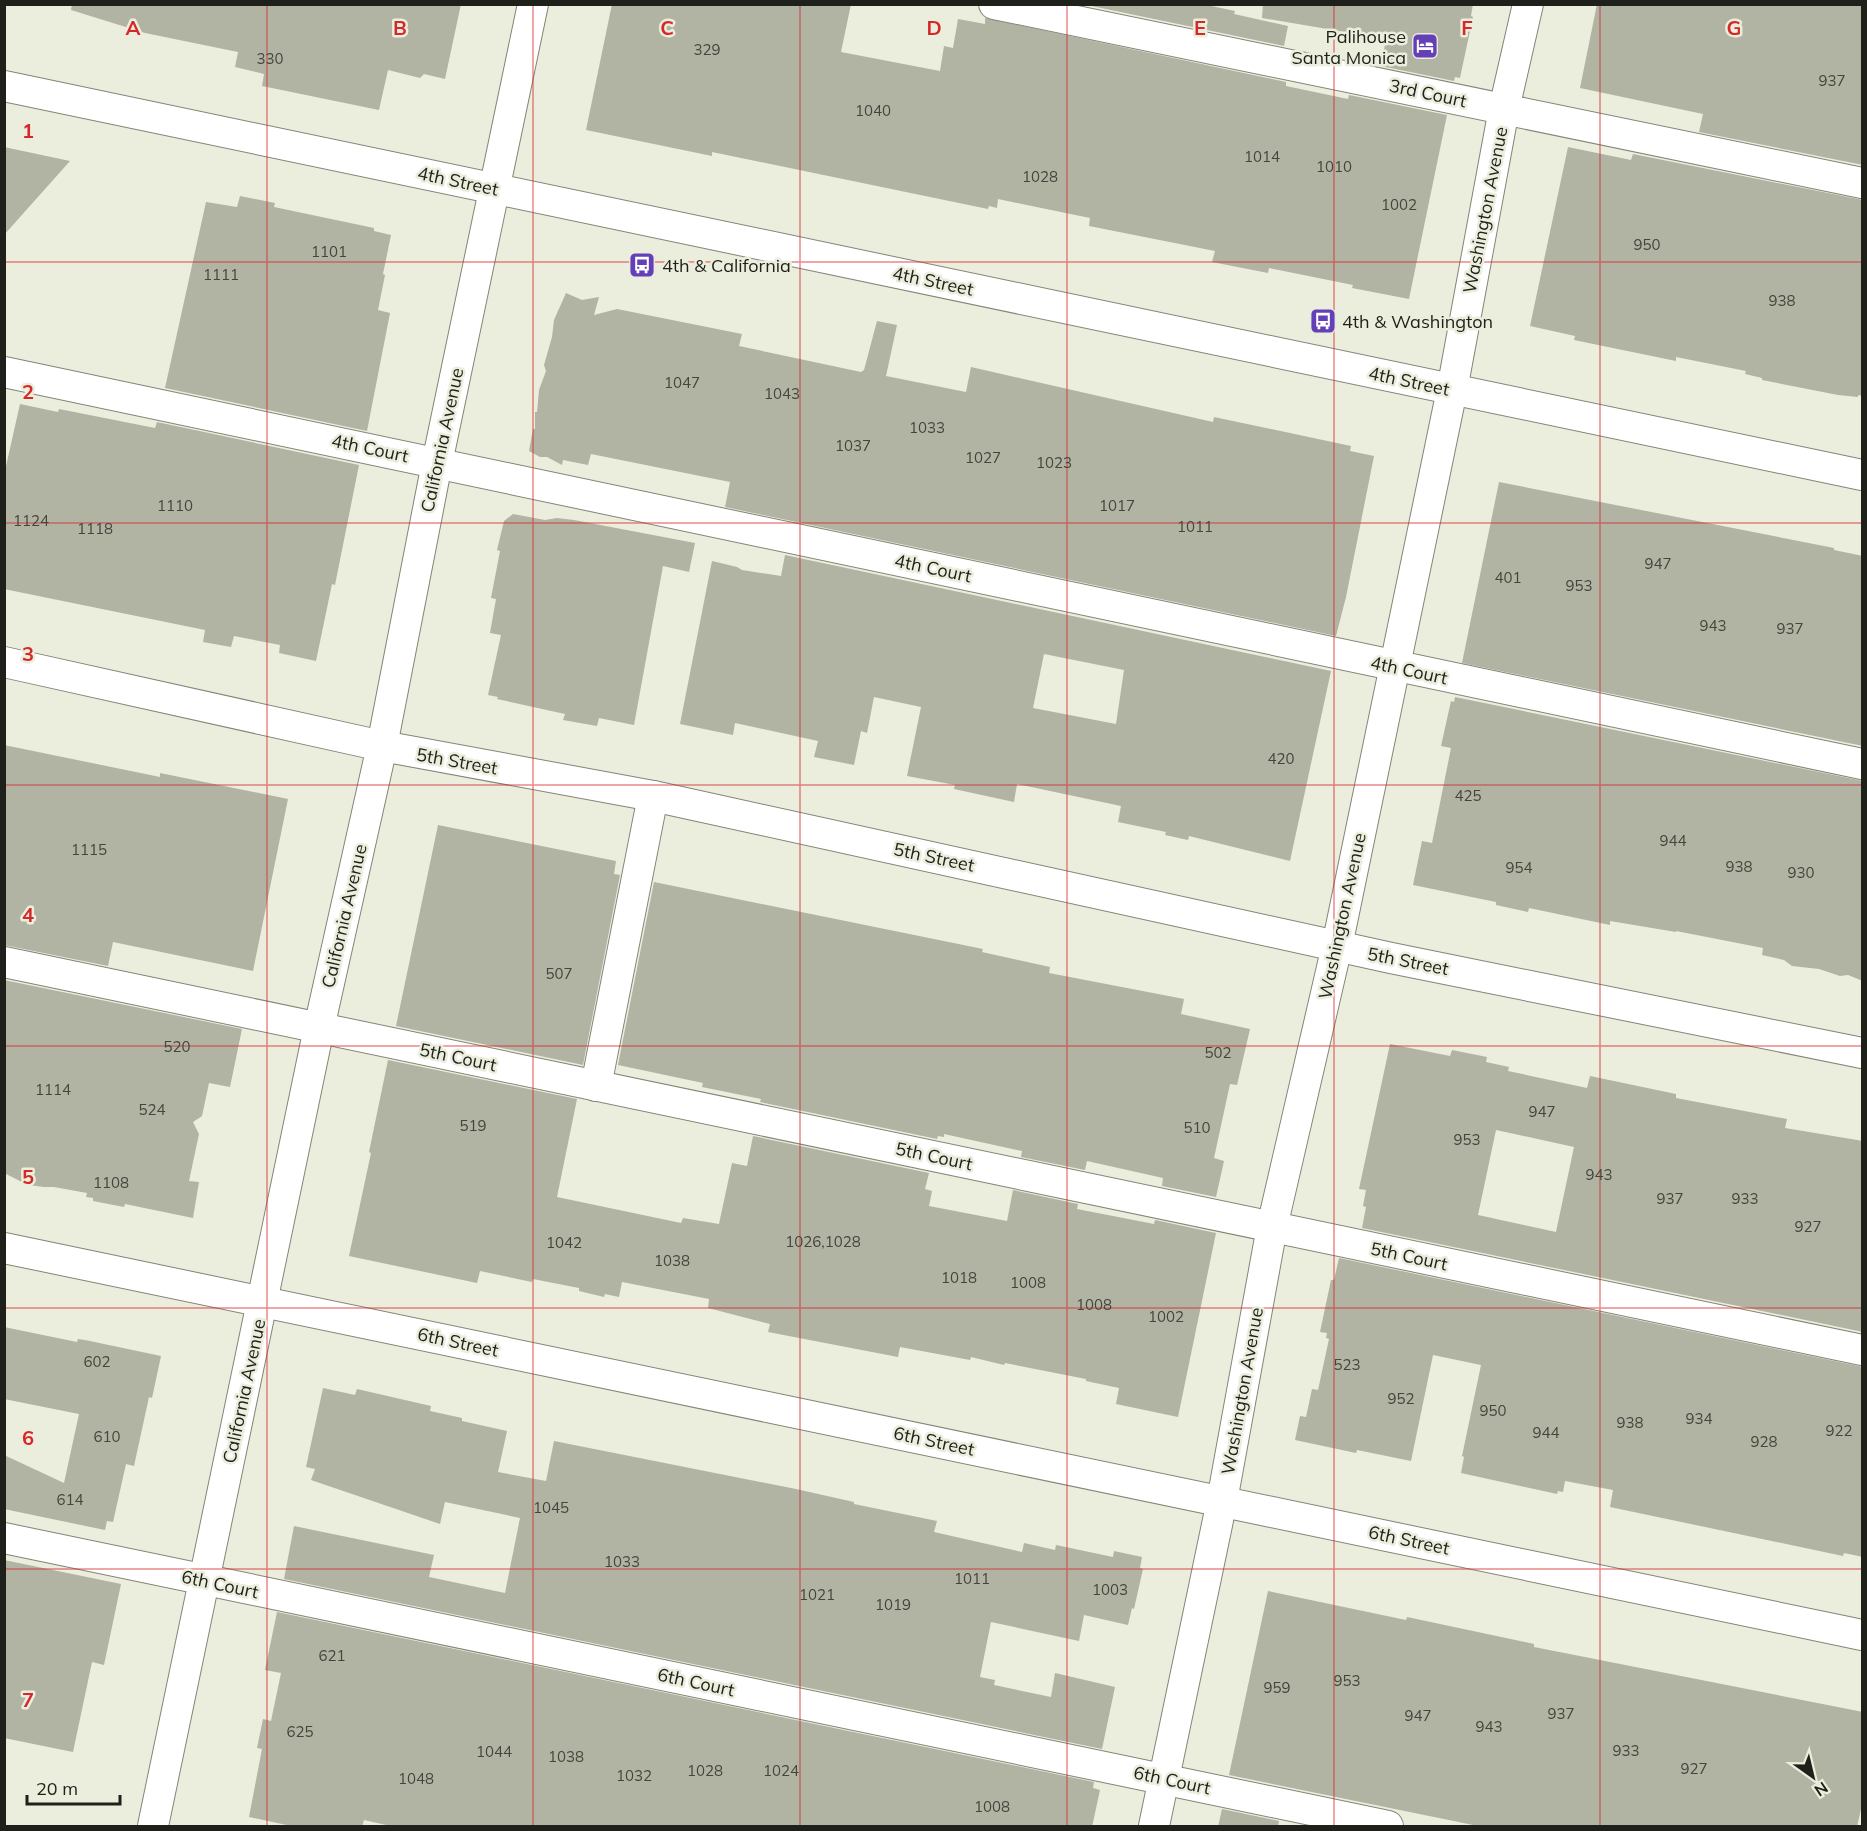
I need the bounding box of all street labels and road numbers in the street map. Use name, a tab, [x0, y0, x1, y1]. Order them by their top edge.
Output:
street label: 3rd Court	[1387, 74, 1469, 112]
street label: Washington Avenue	[1458, 125, 1512, 295]
street label: 4th Street	[415, 161, 501, 201]
street label: 4th Street	[890, 261, 976, 301]
street label: 4th Street	[1366, 361, 1452, 401]
street label: California Avenue	[415, 366, 469, 514]
street label: 4th Court	[329, 429, 411, 467]
street label: 4th Court	[892, 549, 974, 587]
street label: 4th Court	[1368, 651, 1450, 689]
street label: 5th Street	[415, 743, 499, 779]
street label: Washington Avenue	[1313, 831, 1371, 1001]
street label: 5th Street	[891, 837, 977, 877]
street label: California Avenue	[316, 842, 372, 990]
street label: 5th Street	[1365, 942, 1451, 980]
street label: 5th Court	[417, 1038, 499, 1076]
street label: 5th Court	[893, 1137, 975, 1175]
street label: 5th Court	[1368, 1237, 1450, 1275]
street label: Washington Avenue	[1216, 1306, 1268, 1476]
street label: California Avenue	[217, 1317, 271, 1465]
street label: 6th Street	[415, 1322, 501, 1362]
street label: 6th Street	[891, 1421, 977, 1461]
street label: 6th Street	[1366, 1520, 1452, 1560]
street label: 6th Court	[179, 1565, 261, 1603]
street label: 6th Court	[655, 1663, 737, 1701]
street label: 6th Court	[1131, 1761, 1213, 1799]

